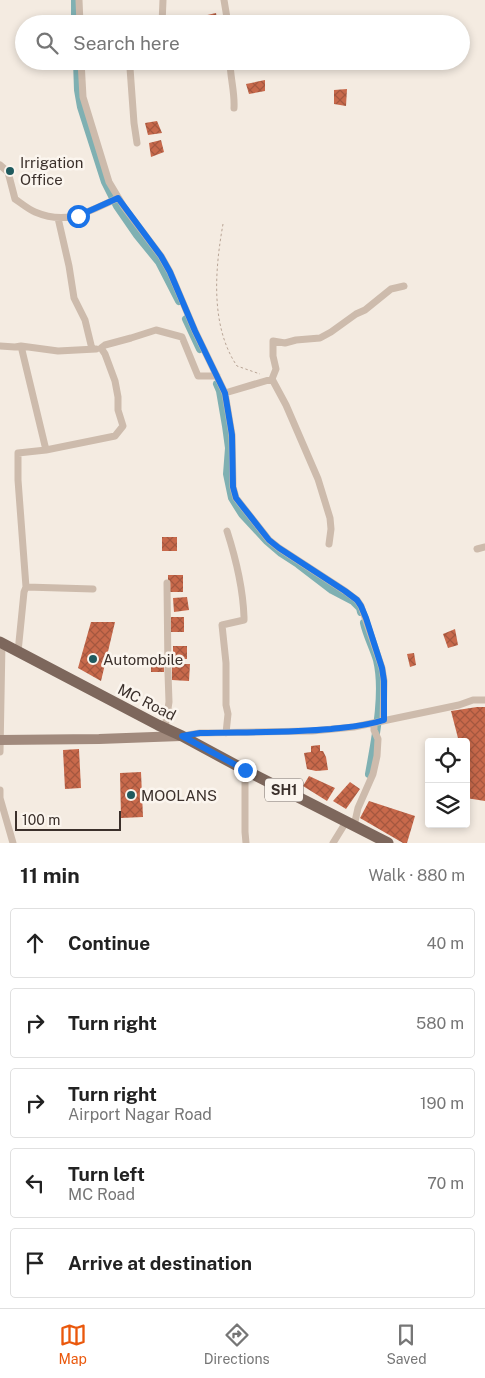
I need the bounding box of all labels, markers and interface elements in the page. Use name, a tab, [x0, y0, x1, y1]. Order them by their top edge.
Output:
search box	[15, 15, 470, 70]
icon: search	[33, 29, 61, 57]
text: Search here	[73, 32, 180, 54]
place label: Irrigation Office	[20, 154, 83, 188]
marker: Irrigation Office	[4, 165, 16, 177]
route start	[67, 205, 90, 228]
place label: Automobile	[103, 651, 183, 668]
marker: Automobile	[87, 653, 99, 665]
street label: MC Road	[115, 680, 179, 724]
map controls	[425, 738, 470, 828]
button: locate	[425, 738, 470, 783]
route end	[234, 759, 257, 782]
road number: SH1	[265, 778, 303, 802]
button: layers	[425, 783, 470, 828]
place label: MOOLANS	[141, 787, 217, 804]
marker: MOOLANS	[125, 789, 137, 801]
scale bar	[15, 808, 121, 831]
text: 100 m	[22, 812, 60, 828]
text: 11 min	[20, 863, 80, 888]
text: Walk · 880 m	[368, 866, 465, 885]
icon: ahead	[21, 929, 49, 957]
text: Continue	[68, 932, 150, 954]
text: 40 m	[426, 934, 464, 953]
icon: right	[21, 1009, 49, 1037]
text: Turn right	[68, 1012, 157, 1034]
text: 580 m	[416, 1014, 464, 1033]
text: Turn right	[68, 1083, 157, 1105]
icon: right	[21, 1089, 49, 1117]
text: 190 m	[420, 1094, 464, 1113]
text: Airport Nagar Road	[68, 1105, 212, 1124]
text: Turn left	[68, 1163, 145, 1185]
icon: left	[21, 1169, 49, 1197]
text: 70 m	[427, 1174, 464, 1193]
text: MC Road	[68, 1185, 135, 1204]
icon: arrive	[21, 1249, 49, 1277]
text: Arrive at destination	[68, 1252, 252, 1274]
tab: Map	[58, 1321, 87, 1367]
tab: Directions	[204, 1321, 270, 1367]
tab: Saved	[386, 1321, 427, 1367]

